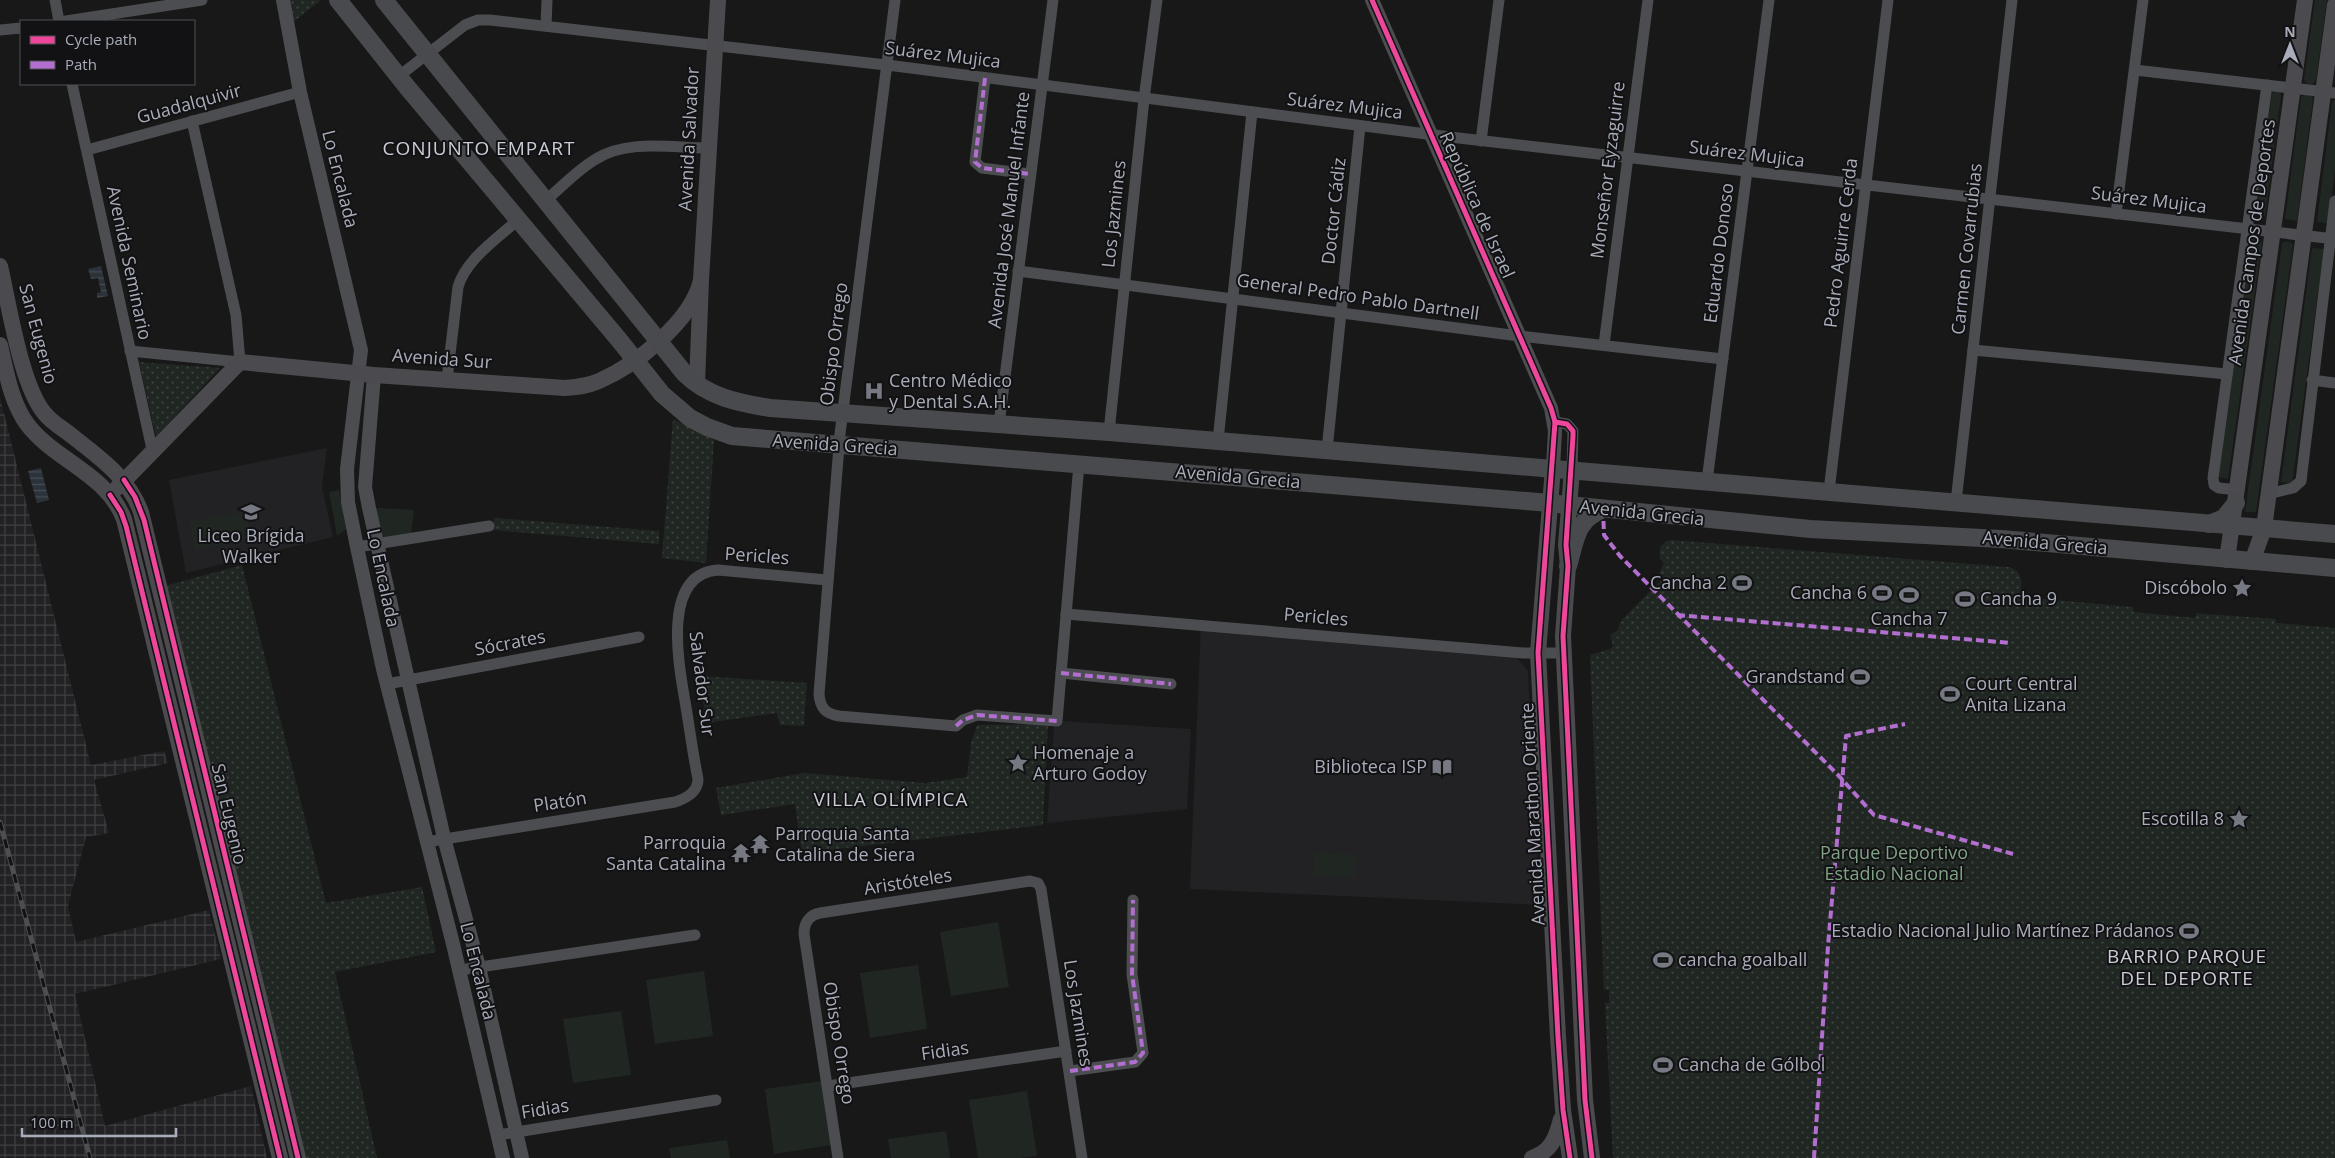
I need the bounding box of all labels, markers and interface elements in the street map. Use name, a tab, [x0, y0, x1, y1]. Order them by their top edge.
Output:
legend	[20, 20, 195, 85]
north arrow	[2265, 20, 2315, 70]
text: N	[2284, 22, 2296, 41]
text: Cycle path	[65, 29, 137, 49]
street label: Suárez Mujica	[884, 35, 1002, 73]
text: Path	[65, 54, 97, 74]
street label: Avenida Salvador	[672, 66, 704, 212]
street label: Guadalquivir	[134, 77, 244, 128]
street label: Monseñor Eyzaguirre	[1584, 80, 1630, 260]
street label: Suárez Mujica	[1286, 86, 1404, 124]
street label: Avenida José Manuel Infante	[982, 90, 1034, 329]
street label: Avenida Campos de Deportes	[2222, 117, 2280, 366]
street label: Lo Encalada	[317, 127, 365, 230]
street label: República de Israel	[1435, 127, 1521, 282]
street label: Suárez Mujica	[1688, 134, 1806, 172]
district label: CONJUNTO EMPART	[383, 135, 575, 161]
street label: Doctor Cádiz	[1315, 156, 1351, 265]
street label: Pedro Aguirre Cerda	[1818, 157, 1862, 329]
street label: Los Jazmines	[1095, 159, 1131, 269]
street label: Carmen Covarrubias	[1945, 162, 1987, 336]
street label: Suárez Mujica	[2090, 180, 2208, 218]
street label: Eduardo Donoso	[1697, 181, 1739, 324]
street label: Avenida Seminario	[102, 184, 158, 342]
street label: General Pedro Pablo Dartnell	[1235, 267, 1481, 325]
street label: San Eugenio	[14, 281, 64, 387]
street label: Obispo Orrego	[814, 281, 852, 407]
street label: Avenida Sur	[391, 343, 493, 374]
place label: Centro Médico y Dental S.A.H.	[889, 368, 1012, 413]
hospital icon: Centro Médico y Dental S.A.H.	[863, 380, 885, 402]
street label: Avenida Grecia	[772, 428, 898, 460]
street label: Avenida Grecia	[1175, 459, 1302, 493]
street label: Avenida Grecia	[1578, 494, 1706, 530]
school or university icon: Liceo Brígida Walker	[240, 501, 262, 523]
place label: Liceo Brígida Walker	[197, 523, 305, 568]
street label: Avenida Grecia	[1982, 525, 2109, 559]
street label: Lo Encalada	[362, 526, 406, 629]
street label: Pericles	[724, 541, 790, 569]
place label: Cancha 2	[1650, 570, 1727, 594]
sports icon: Cancha 2	[1731, 572, 1753, 594]
place label: Discóbolo	[2144, 575, 2227, 599]
place icon: Discóbolo	[2231, 577, 2253, 599]
place label: Cancha 6	[1790, 580, 1867, 604]
sports icon: Cancha 6	[1871, 582, 1893, 604]
sports icon: Cancha 7	[1898, 584, 1920, 606]
place label: Cancha 9	[1980, 586, 2057, 610]
sports icon: Cancha 9	[1954, 588, 1976, 610]
street label: Pericles	[1283, 601, 1349, 631]
place label: Cancha 7	[1870, 606, 1948, 630]
street label: Sócrates	[472, 623, 547, 661]
street label: Salvador Sur	[685, 630, 721, 738]
place label: Grandstand	[1745, 664, 1845, 688]
sports icon: Grandstand	[1849, 666, 1871, 688]
place label: Court Central Anita Lizana	[1965, 671, 2077, 716]
sports icon: Court Central Anita Lizana	[1939, 683, 1961, 705]
street label: Avenida Marathon Oriente	[1514, 702, 1550, 926]
place label: Homenaje a Arturo Godoy	[1033, 740, 1148, 785]
place icon: Homenaje a Arturo Godoy	[1007, 752, 1029, 774]
place label: Biblioteca ISP	[1314, 754, 1427, 778]
library icon: Biblioteca ISP	[1431, 756, 1453, 778]
street label: San Eugenio	[207, 761, 253, 867]
street label: Platón	[531, 785, 588, 817]
district label: VILLA OLÍMPICA	[813, 786, 969, 812]
place label: Escotilla 8	[2141, 806, 2224, 830]
place icon: Escotilla 8	[2228, 808, 2250, 830]
place label: Parroquia Santa Catalina de Siera	[775, 821, 915, 866]
place label: Parroquia Santa Catalina	[606, 830, 726, 875]
temple icon: Parroquia Santa Catalina de Siera	[749, 833, 771, 855]
park label: Parque Deportivo Estadio Nacional	[1820, 840, 1968, 885]
temple icon: Parroquia Santa Catalina	[730, 842, 752, 864]
street label: Aristóteles	[862, 862, 954, 900]
place label: Estadio Nacional Julio Martínez Prádanos	[1831, 918, 2174, 942]
street label: Lo Encalada	[455, 919, 503, 1022]
sports icon: Estadio Nacional Julio Martínez Prádanos	[2178, 920, 2200, 942]
district label: BARRIO PARQUE DEL DEPORTE	[2107, 943, 2267, 991]
place label: cancha goalball	[1678, 947, 1807, 971]
sports icon: cancha goalball	[1652, 949, 1674, 971]
street label: Los Jazmines	[1059, 958, 1099, 1068]
street label: Obispo Orrego	[818, 980, 862, 1106]
street label: Fidias	[919, 1035, 970, 1065]
place label: Cancha de Gólbol	[1678, 1052, 1825, 1076]
sports icon: Cancha de Gólbol	[1652, 1054, 1674, 1076]
street label: Fidias	[519, 1092, 570, 1124]
scale bar	[22, 1106, 176, 1138]
text: 100 m	[30, 1112, 74, 1132]

